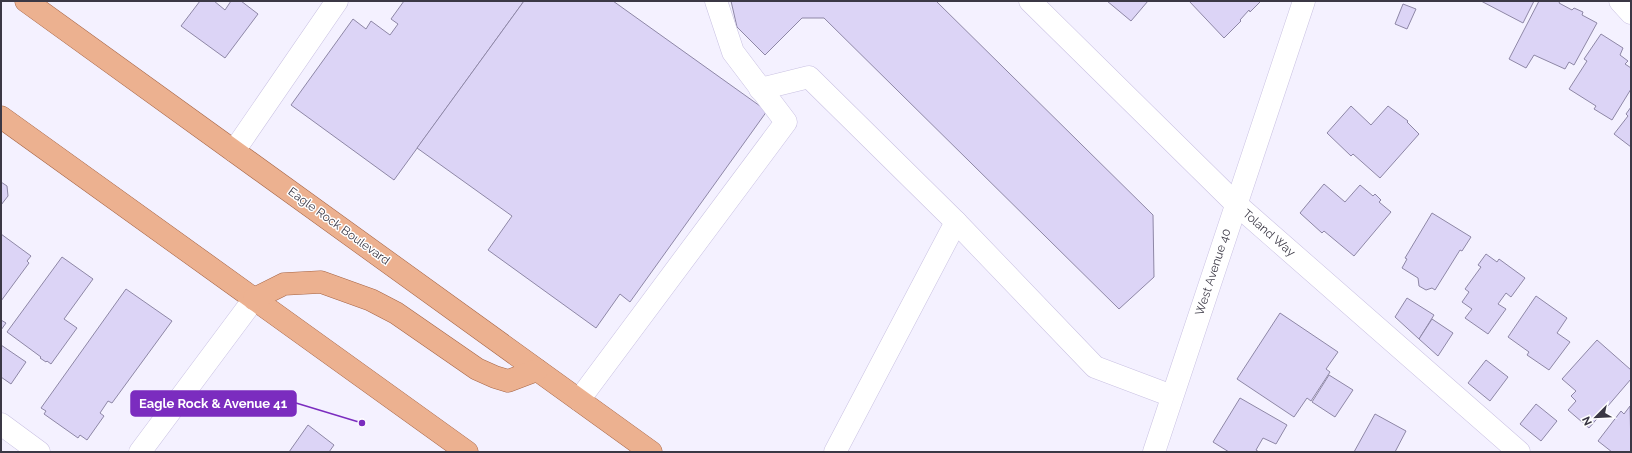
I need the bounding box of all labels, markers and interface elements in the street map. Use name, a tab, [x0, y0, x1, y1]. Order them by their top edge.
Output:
street label: Eagle Rock Boulevard	[286, 184, 392, 268]
street label: Toland Way	[1240, 206, 1298, 260]
street label: West Avenue 40	[1192, 227, 1234, 317]
callout: Eagle Rock & Avenue 41	[131, 391, 296, 416]
text: Eagle Rock & Avenue 41	[139, 396, 288, 411]
north arrow	[1576, 397, 1616, 437]
text: N	[1580, 414, 1595, 427]

